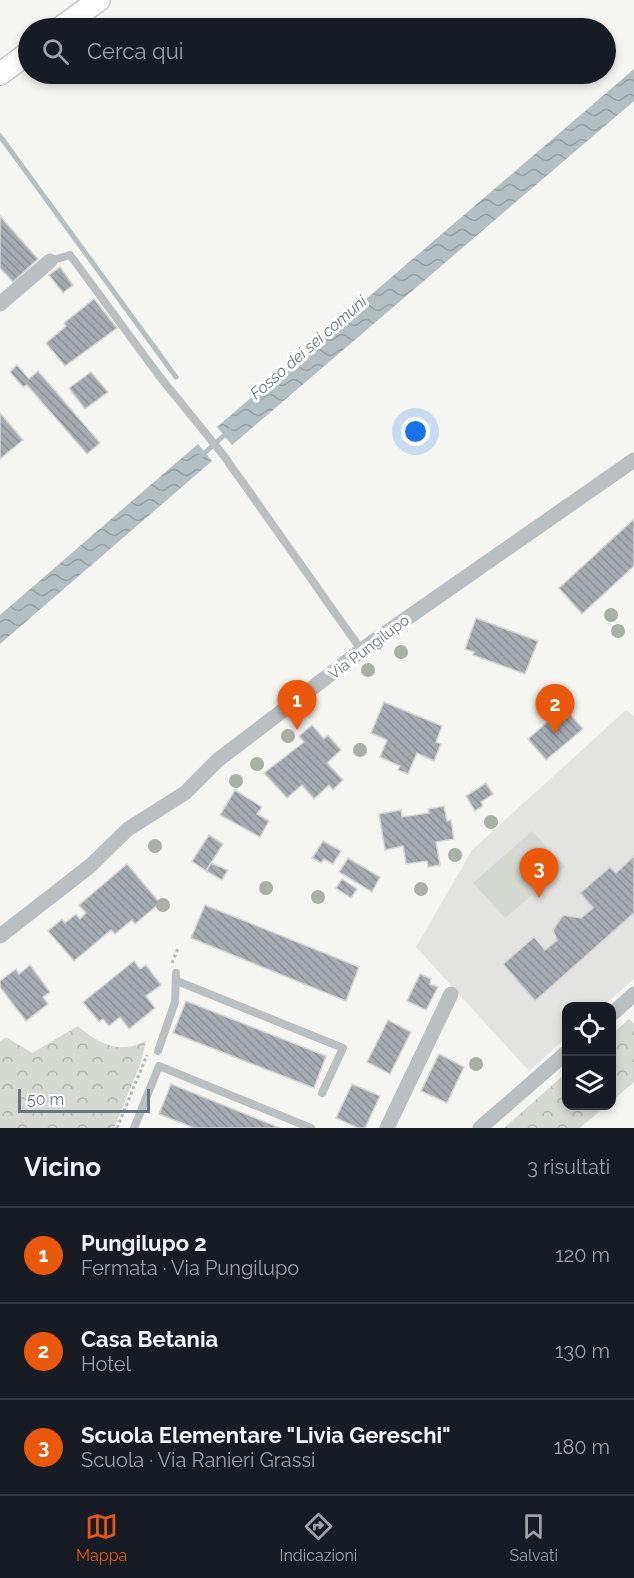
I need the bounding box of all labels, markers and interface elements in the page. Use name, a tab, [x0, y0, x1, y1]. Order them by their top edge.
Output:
search box	[18, 18, 616, 84]
icon: search	[39, 35, 72, 68]
text: Cerca qui	[87, 38, 184, 64]
water label: Fosso dei sei comuni	[246, 291, 371, 403]
your location	[401, 417, 430, 446]
street label: Via Pungilupo	[325, 611, 413, 683]
pin: 1	[278, 680, 316, 730]
pin: 2	[536, 684, 574, 734]
pin: 3	[520, 848, 558, 898]
map controls	[562, 1002, 616, 1110]
button: locate	[562, 1002, 616, 1056]
button: layers	[562, 1056, 616, 1110]
scale bar	[18, 1086, 150, 1114]
text: 50 m	[27, 1090, 64, 1109]
text: Vicino	[24, 1152, 101, 1182]
text: 3 risultati	[527, 1155, 610, 1179]
text: Pungilupo 2	[81, 1230, 207, 1256]
text: 1	[39, 1243, 48, 1267]
text: 120 m	[555, 1243, 610, 1267]
text: Fermata · Via Pungilupo	[81, 1256, 299, 1280]
text: Casa Betania	[81, 1326, 218, 1352]
text: 2	[38, 1339, 49, 1363]
text: 130 m	[555, 1339, 610, 1363]
text: Hotel	[81, 1352, 131, 1376]
text: Scuola Elementare "Livia Gereschi"	[81, 1422, 451, 1448]
text: 3	[38, 1435, 49, 1459]
text: 180 m	[554, 1435, 610, 1459]
text: Scuola · Via Ranieri Grassi	[81, 1448, 315, 1472]
tab: Mappa	[76, 1510, 127, 1565]
tab: Indicazioni	[279, 1510, 357, 1565]
tab: Salvati	[510, 1510, 558, 1565]

